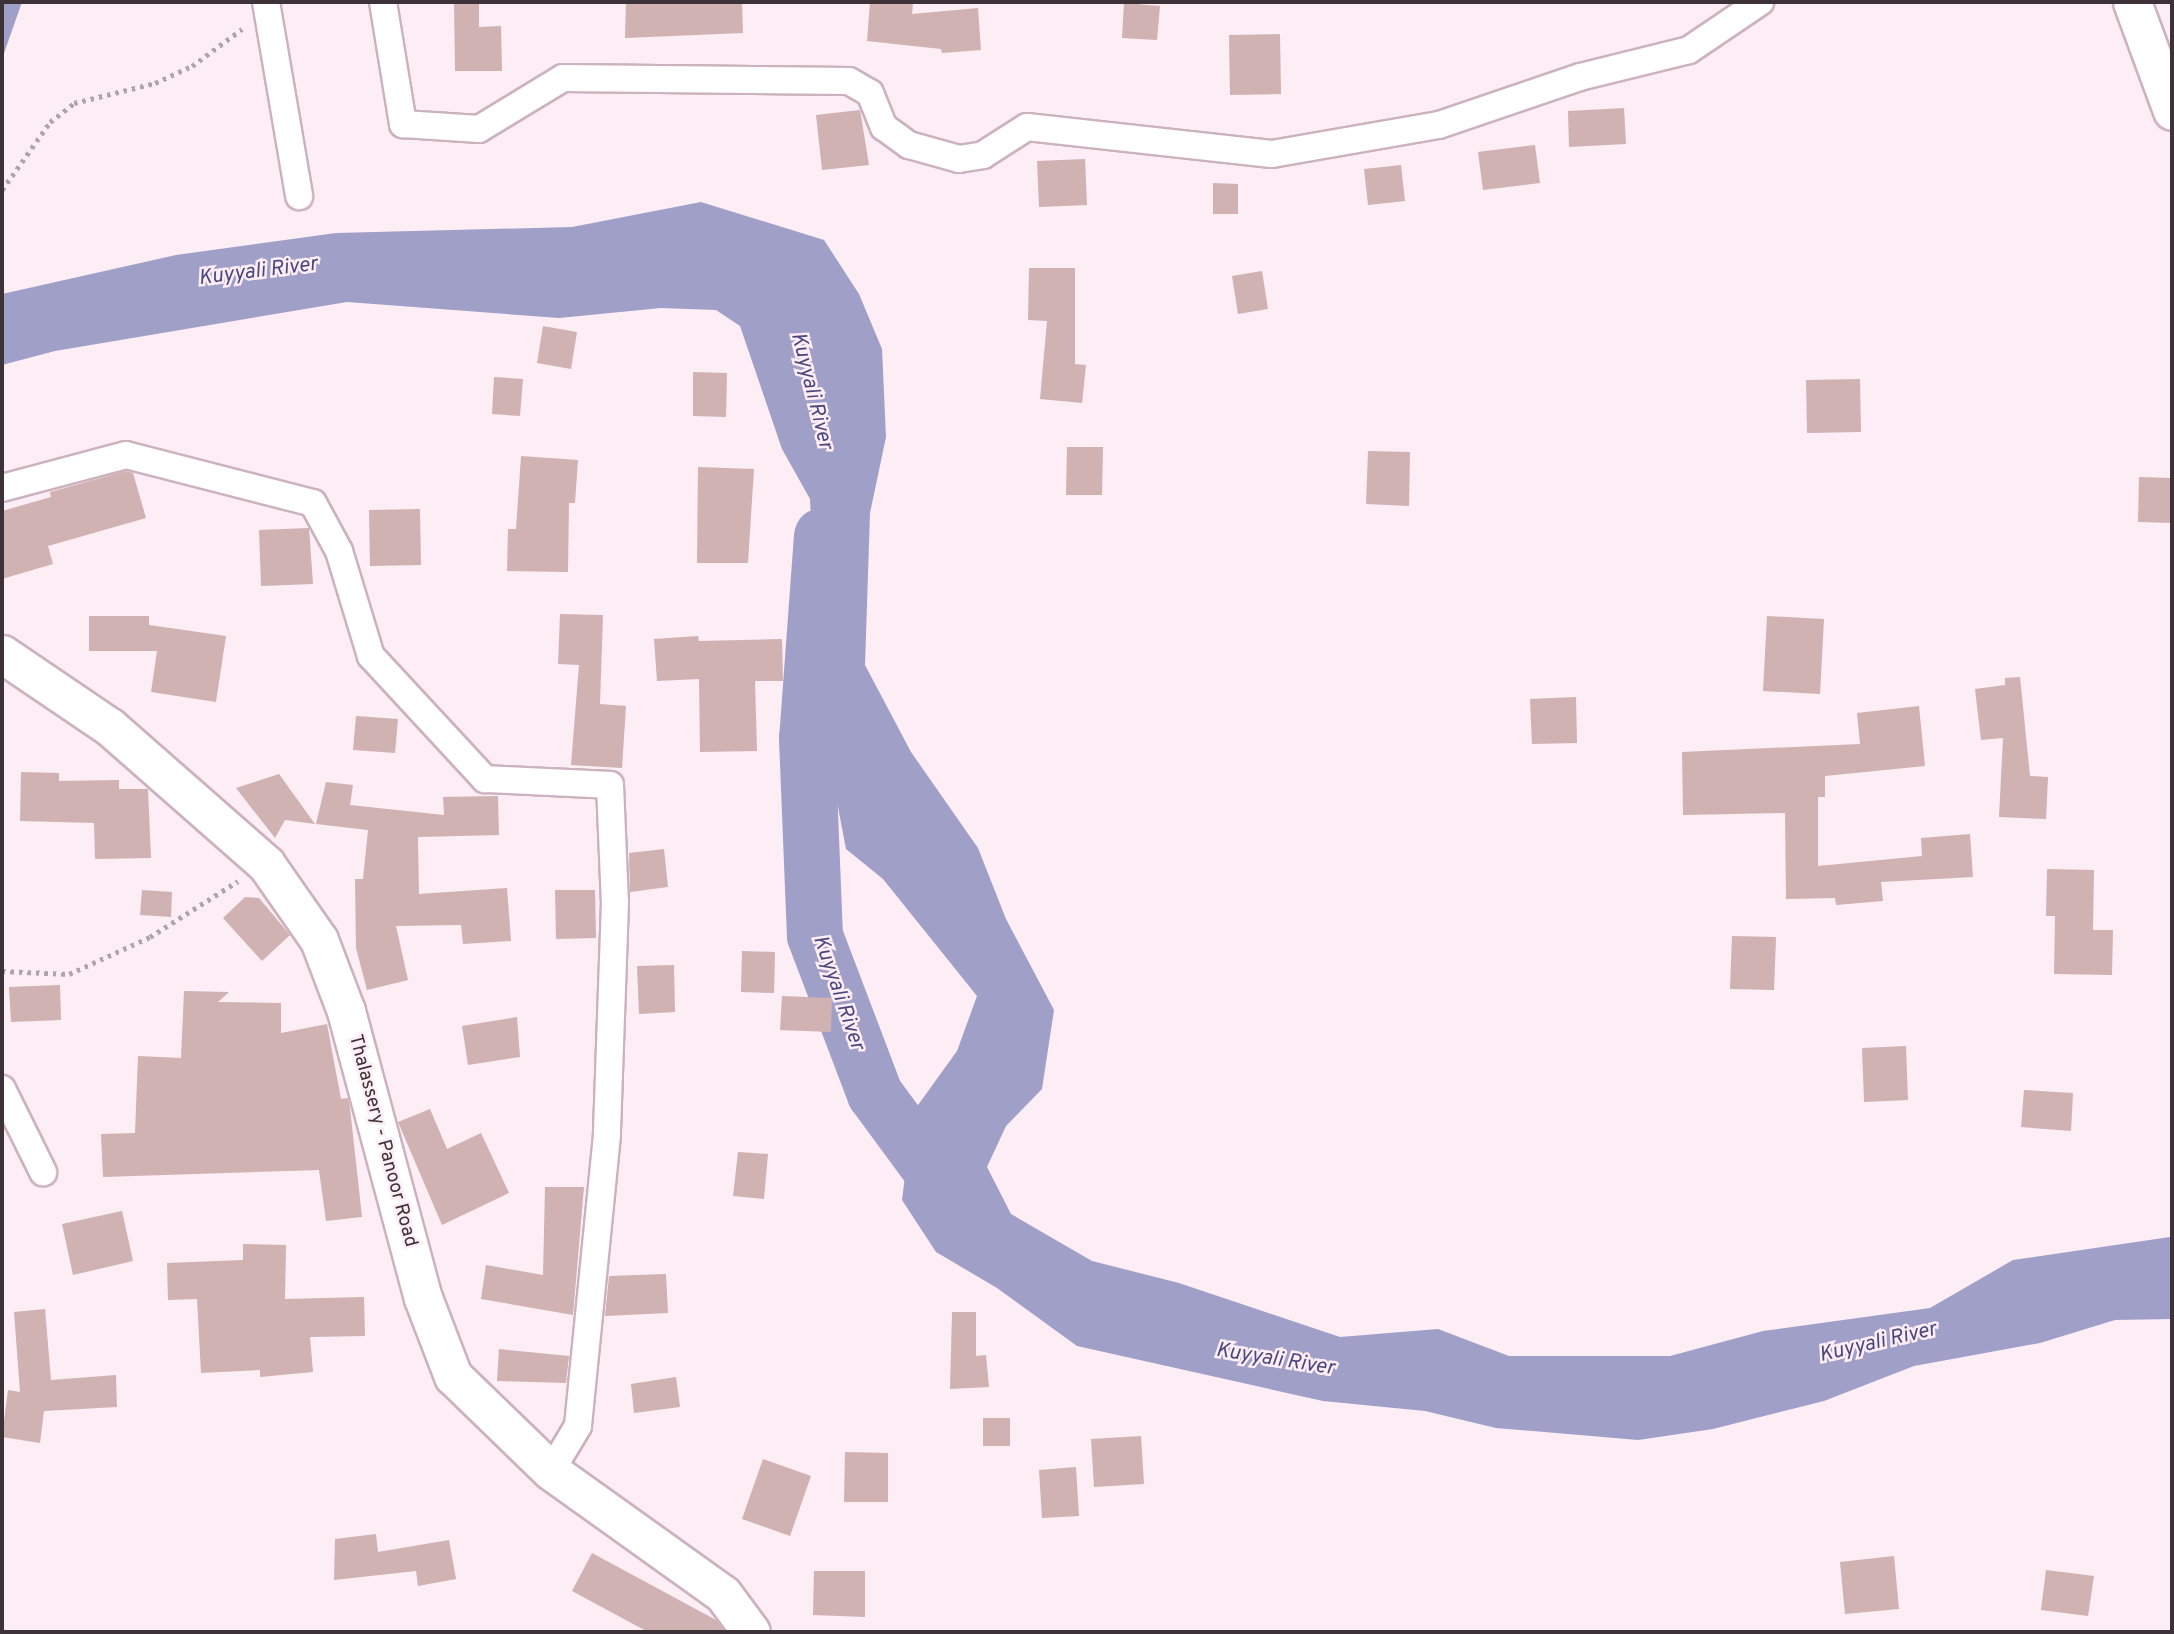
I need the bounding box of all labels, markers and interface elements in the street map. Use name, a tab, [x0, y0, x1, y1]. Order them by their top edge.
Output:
water label: Kuyyali River	[197, 252, 319, 292]
water label: Kuyyali River	[784, 330, 838, 452]
water label: Kuyyali River	[807, 932, 869, 1054]
street label: Thalassery - Panoor Road	[343, 1032, 421, 1250]
water label: Kuyyali River	[1817, 1317, 1939, 1369]
water label: Kuyyali River	[1214, 1338, 1336, 1382]

